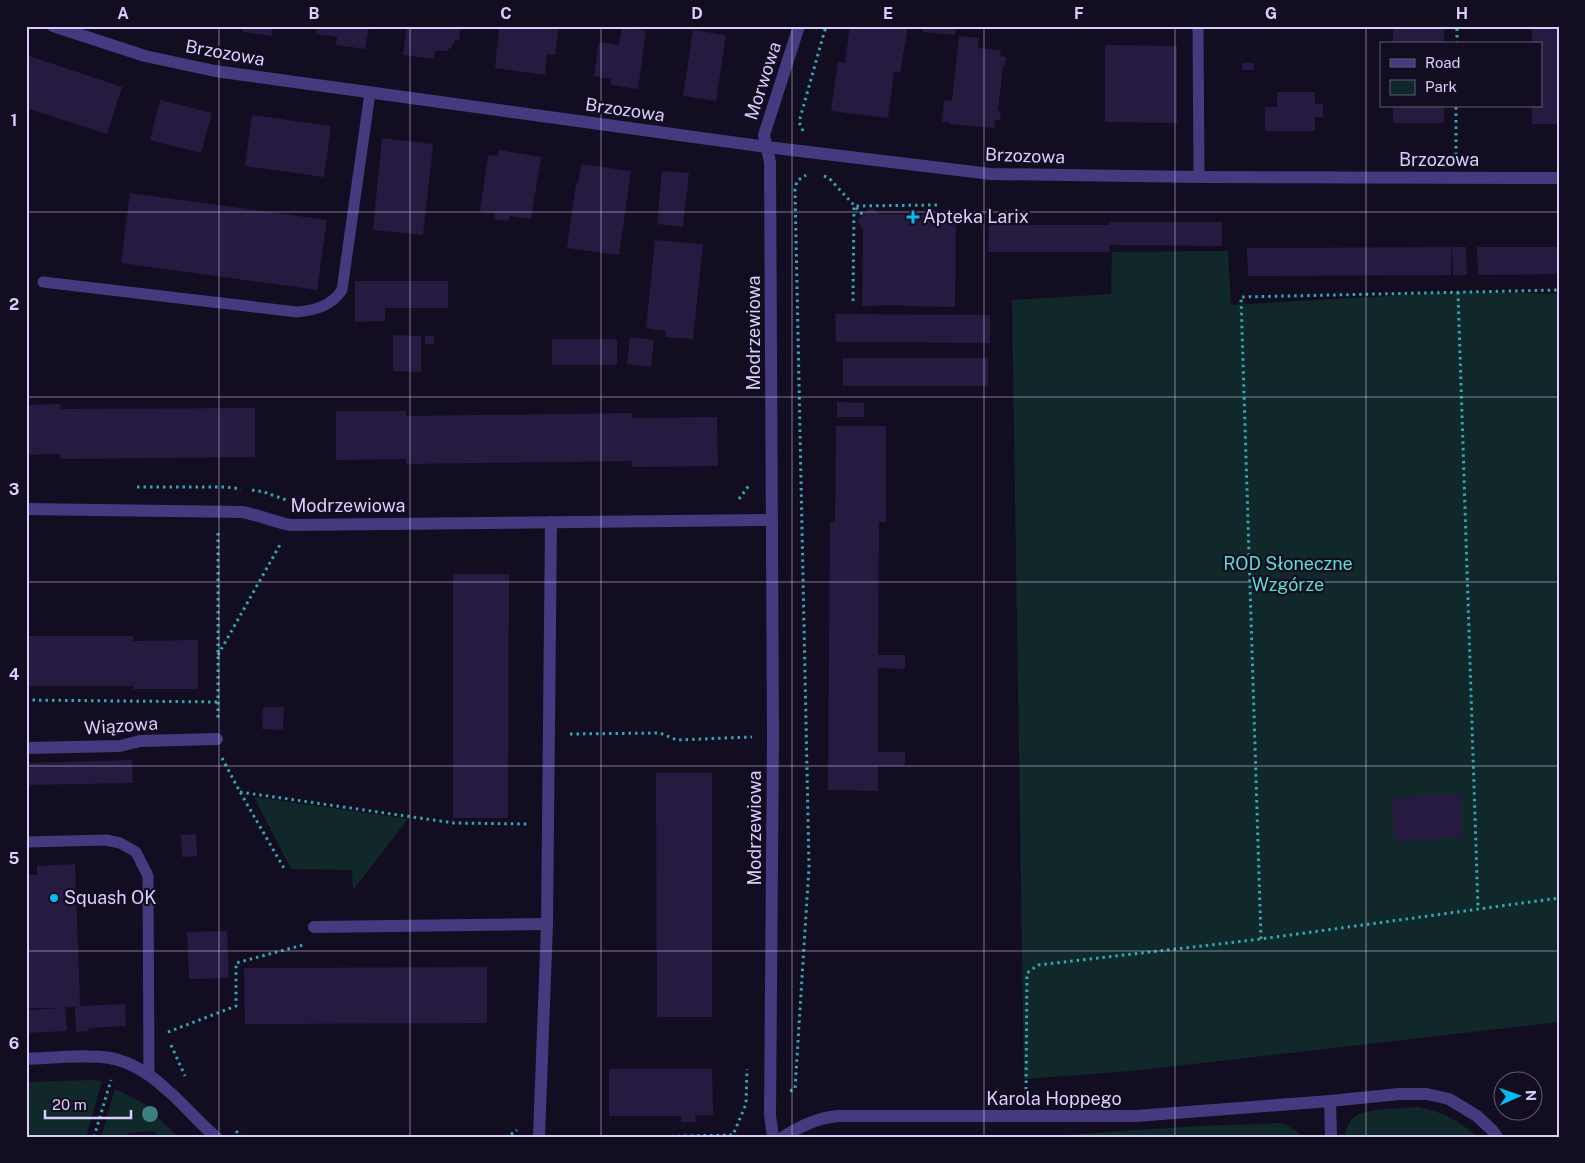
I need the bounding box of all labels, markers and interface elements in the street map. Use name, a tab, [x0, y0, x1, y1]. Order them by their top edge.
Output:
text: A	[117, 4, 129, 23]
text: B	[309, 4, 320, 23]
text: C	[500, 4, 512, 23]
text: D	[691, 4, 703, 23]
text: E	[883, 4, 893, 23]
text: F	[1074, 4, 1084, 23]
text: G	[1265, 4, 1277, 23]
text: H	[1456, 4, 1468, 23]
street label: Brzozowa	[184, 35, 266, 70]
street label: Morwowa	[740, 39, 785, 123]
legend	[1380, 42, 1542, 108]
text: Road	[1425, 54, 1461, 71]
text: Park	[1425, 78, 1457, 95]
street label: Brzozowa	[584, 94, 666, 125]
text: 1	[11, 111, 17, 130]
street label: Brzozowa	[985, 144, 1065, 167]
street label: Brzozowa	[1399, 149, 1479, 170]
place label: Apteka Larix	[923, 206, 1029, 227]
marker: Apteka Larix	[907, 211, 919, 223]
street label: Modrzewiowa	[743, 276, 764, 391]
text: 2	[9, 295, 19, 314]
text: 3	[9, 480, 19, 499]
street label: Modrzewiowa	[291, 495, 406, 516]
park label: ROD Słoneczne Wzgórze	[1223, 553, 1353, 595]
text: 4	[9, 665, 20, 684]
street label: Wiązowa	[83, 712, 159, 739]
street label: Modrzewiowa	[744, 771, 765, 886]
text: 5	[9, 849, 20, 868]
place label: Squash OK	[64, 887, 156, 908]
marker: Squash OK	[48, 892, 60, 904]
text: 6	[9, 1034, 19, 1053]
north arrow	[1492, 1070, 1542, 1120]
scale bar	[45, 1088, 131, 1120]
street label: Karola Hoppego	[986, 1088, 1122, 1109]
text: N	[1523, 1090, 1539, 1101]
text: 20 m	[52, 1096, 87, 1113]

